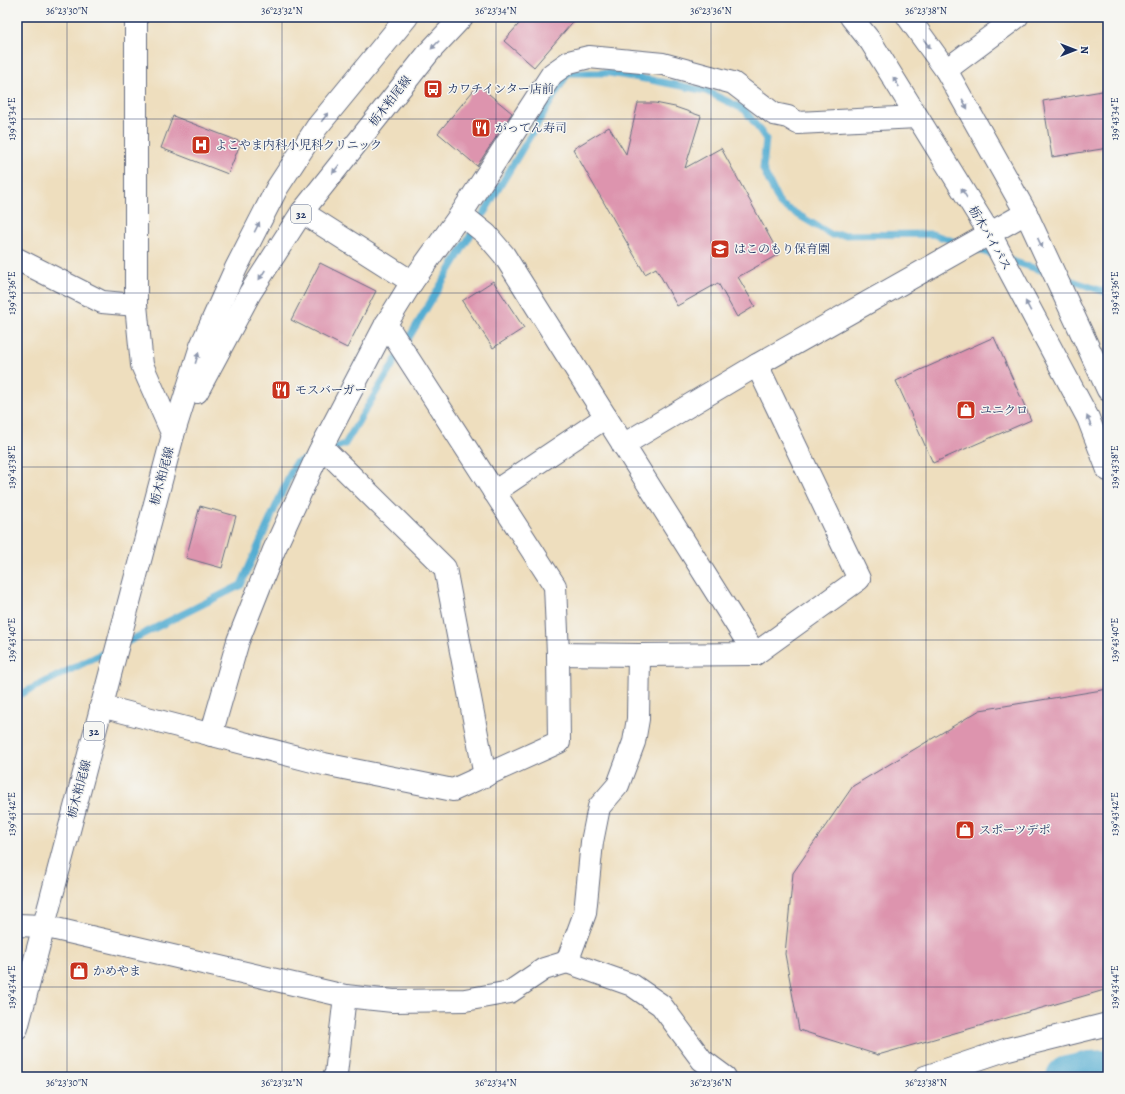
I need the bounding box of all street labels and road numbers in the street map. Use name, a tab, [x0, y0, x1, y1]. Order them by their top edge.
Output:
street label: 栃木粕尾線	[365, 72, 415, 130]
street label: 栃木バイパス	[965, 203, 1015, 273]
road number: 32	[291, 205, 311, 223]
street label: 栃木粕尾線	[147, 445, 177, 507]
road number: 32	[84, 722, 104, 740]
street label: 栃木粕尾線	[64, 758, 94, 820]

